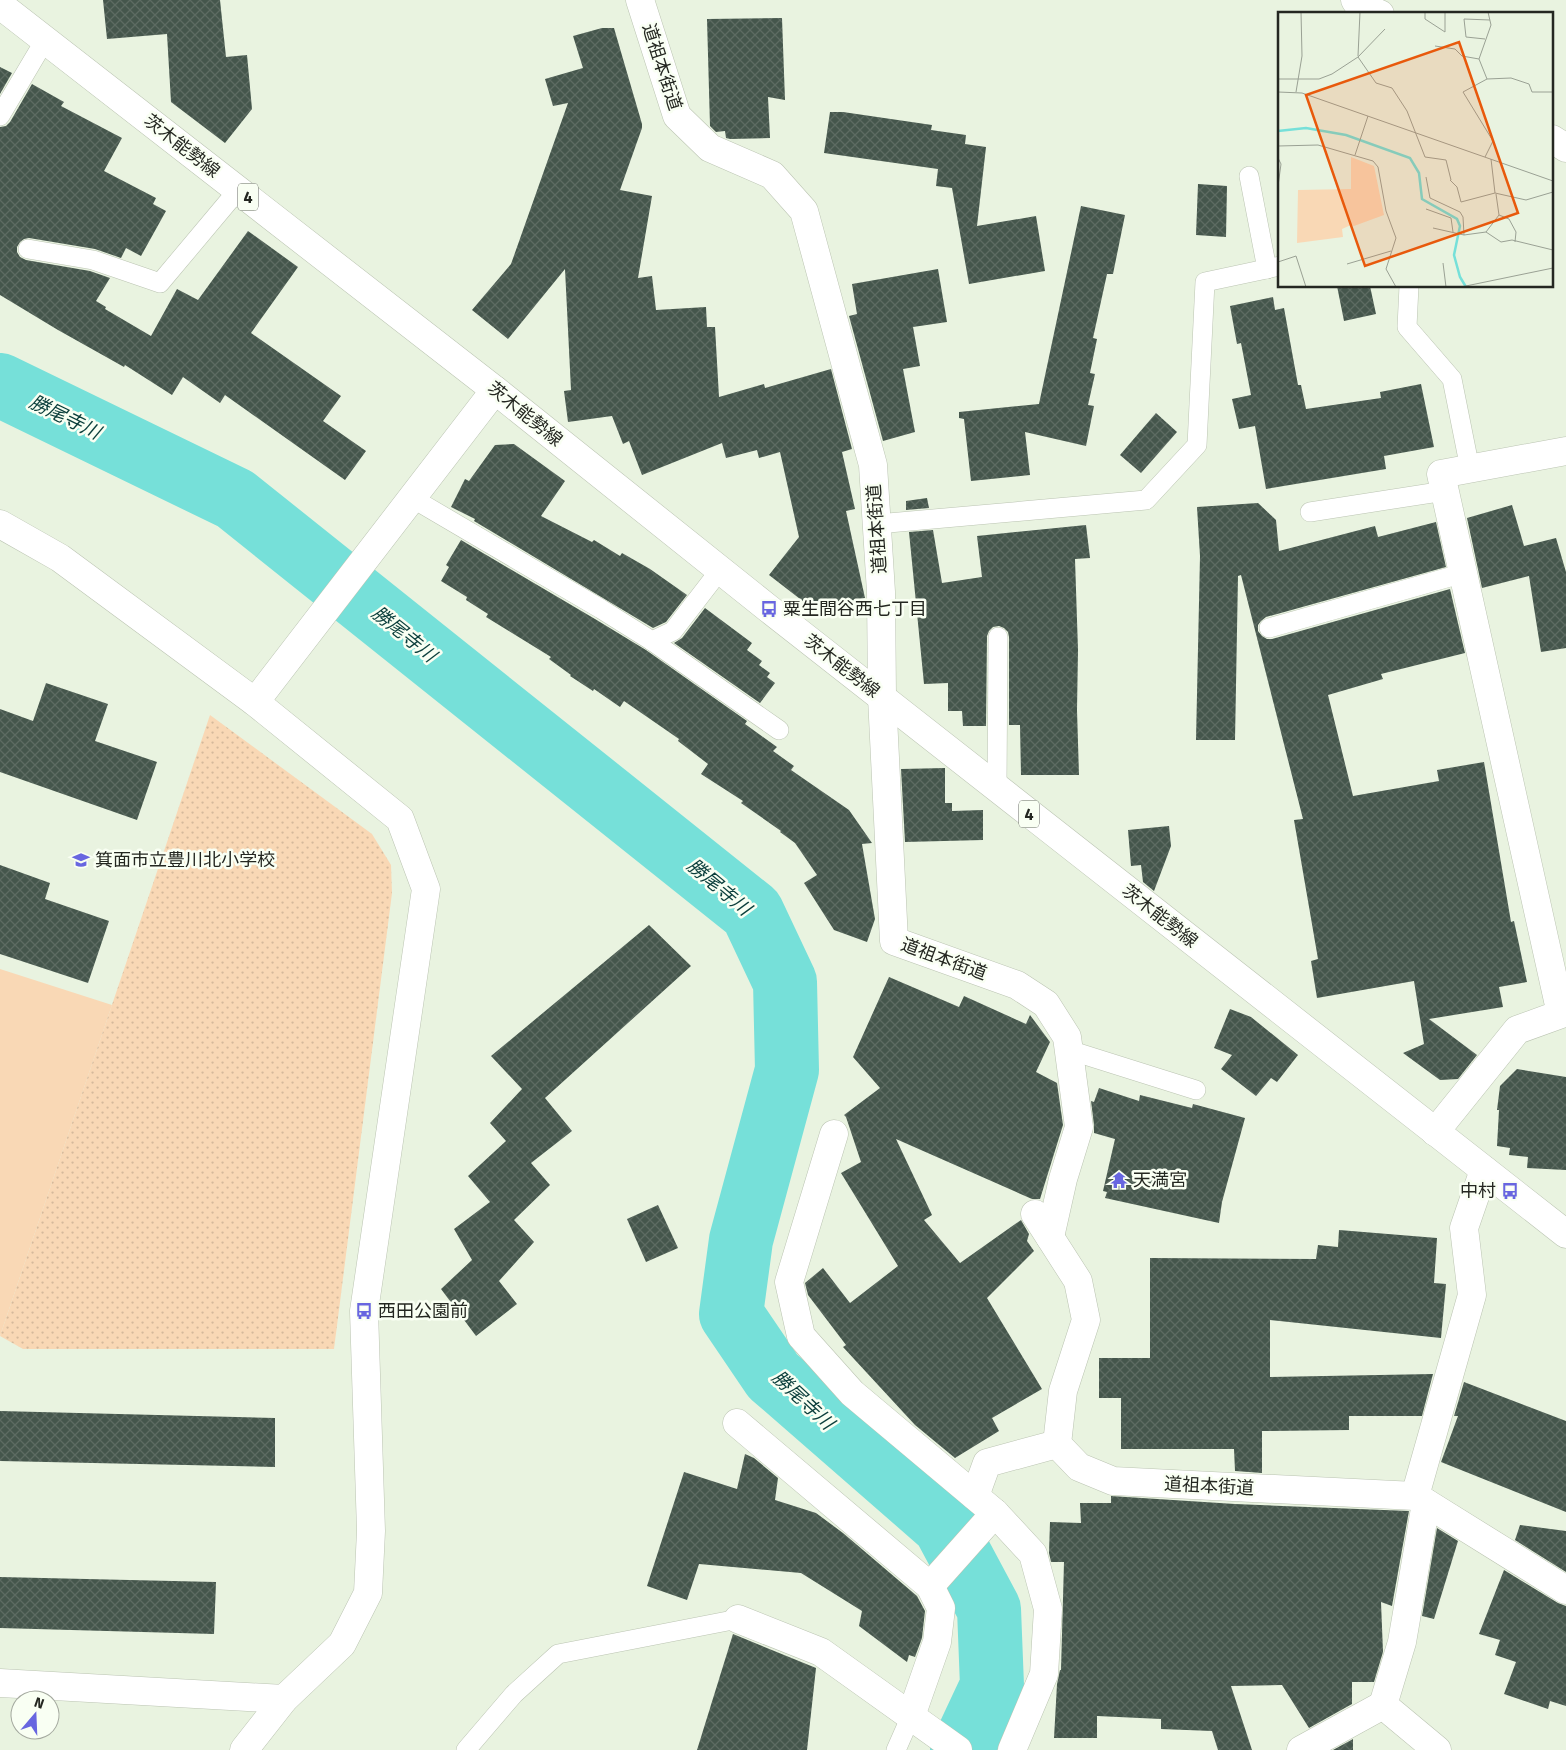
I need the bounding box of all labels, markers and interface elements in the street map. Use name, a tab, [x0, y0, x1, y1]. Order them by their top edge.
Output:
inset map	[1278, 12, 1554, 288]
street label: 道祖本街道	[638, 21, 686, 113]
street label: 茨木能勢線	[140, 110, 224, 182]
road number: 4	[238, 183, 258, 210]
street label: 茨木能勢線	[483, 377, 567, 451]
water label: 勝尾寺川	[26, 390, 106, 445]
street label: 道祖本街道	[863, 483, 891, 575]
place label: 粟生間谷西七丁目	[783, 598, 927, 620]
bus stop icon: 粟生間谷西七丁目	[759, 599, 779, 619]
water label: 勝尾寺川	[367, 601, 442, 668]
street label: 茨木能勢線	[800, 630, 884, 702]
road number: 4	[1019, 801, 1039, 828]
place label: 箕面市立豊川北小学校	[95, 849, 275, 871]
school or university icon: 箕面市立豊川北小学校	[71, 850, 91, 870]
water label: 勝尾寺川	[682, 854, 757, 922]
street label: 茨木能勢線	[1118, 880, 1202, 952]
street label: 道祖本街道	[898, 933, 990, 985]
place label: 天満宮	[1133, 1169, 1187, 1191]
temple icon: 天満宮	[1109, 1170, 1129, 1190]
place label: 中村	[1460, 1180, 1496, 1202]
bus stop icon: 中村	[1500, 1181, 1520, 1201]
place label: 西田公園前	[378, 1300, 468, 1322]
bus stop icon: 西田公園前	[354, 1301, 374, 1321]
water label: 勝尾寺川	[767, 1366, 840, 1436]
street label: 道祖本街道	[1163, 1473, 1255, 1499]
north arrow	[10, 1690, 60, 1740]
text: N	[32, 1694, 46, 1713]

